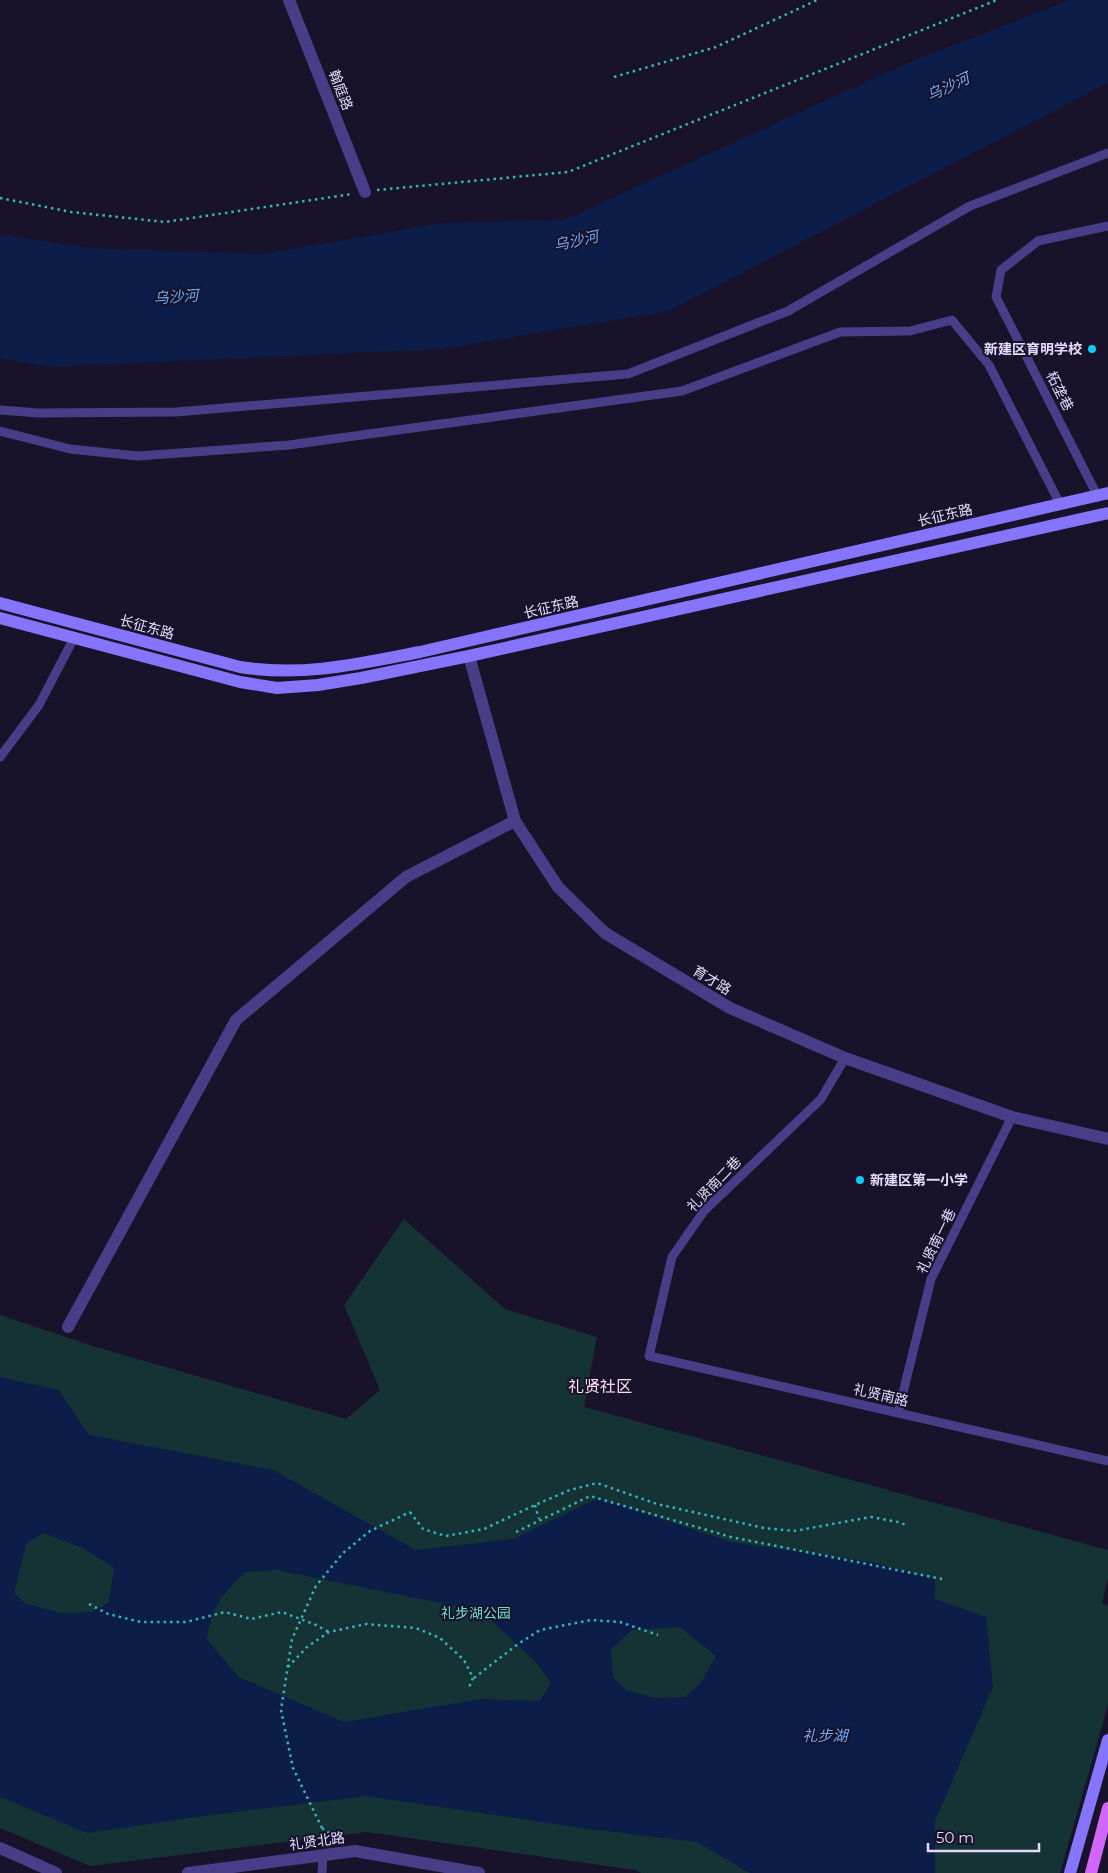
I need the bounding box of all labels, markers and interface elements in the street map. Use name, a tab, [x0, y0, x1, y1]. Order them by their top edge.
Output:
street label: 翰庭路	[325, 67, 357, 113]
water label: 乌沙河	[923, 67, 975, 105]
water label: 乌沙河	[552, 226, 603, 254]
water label: 乌沙河	[153, 285, 202, 308]
place label: 新建区育明学校	[984, 340, 1082, 358]
marker: 新建区育明学校	[1086, 343, 1098, 355]
street label: 柘垄巷	[1042, 368, 1078, 414]
street label: 长征东路	[916, 500, 974, 530]
street label: 长征东路	[522, 592, 580, 622]
street label: 长征东路	[118, 611, 176, 643]
street label: 育才路	[689, 961, 735, 999]
street label: 礼贤南二巷	[683, 1153, 745, 1215]
place label: 新建区第一小学	[870, 1171, 968, 1189]
marker: 新建区第一小学	[854, 1174, 866, 1186]
street label: 礼贤南一巷	[913, 1206, 959, 1276]
district label: 礼贤社区	[568, 1377, 632, 1396]
street label: 礼贤南路	[852, 1380, 910, 1410]
park label: 礼步湖公园	[441, 1604, 511, 1622]
water label: 礼步湖	[802, 1726, 849, 1745]
scale bar	[928, 1820, 1039, 1852]
street label: 礼贤北路	[288, 1828, 346, 1854]
text: 50 m	[936, 1828, 974, 1847]

